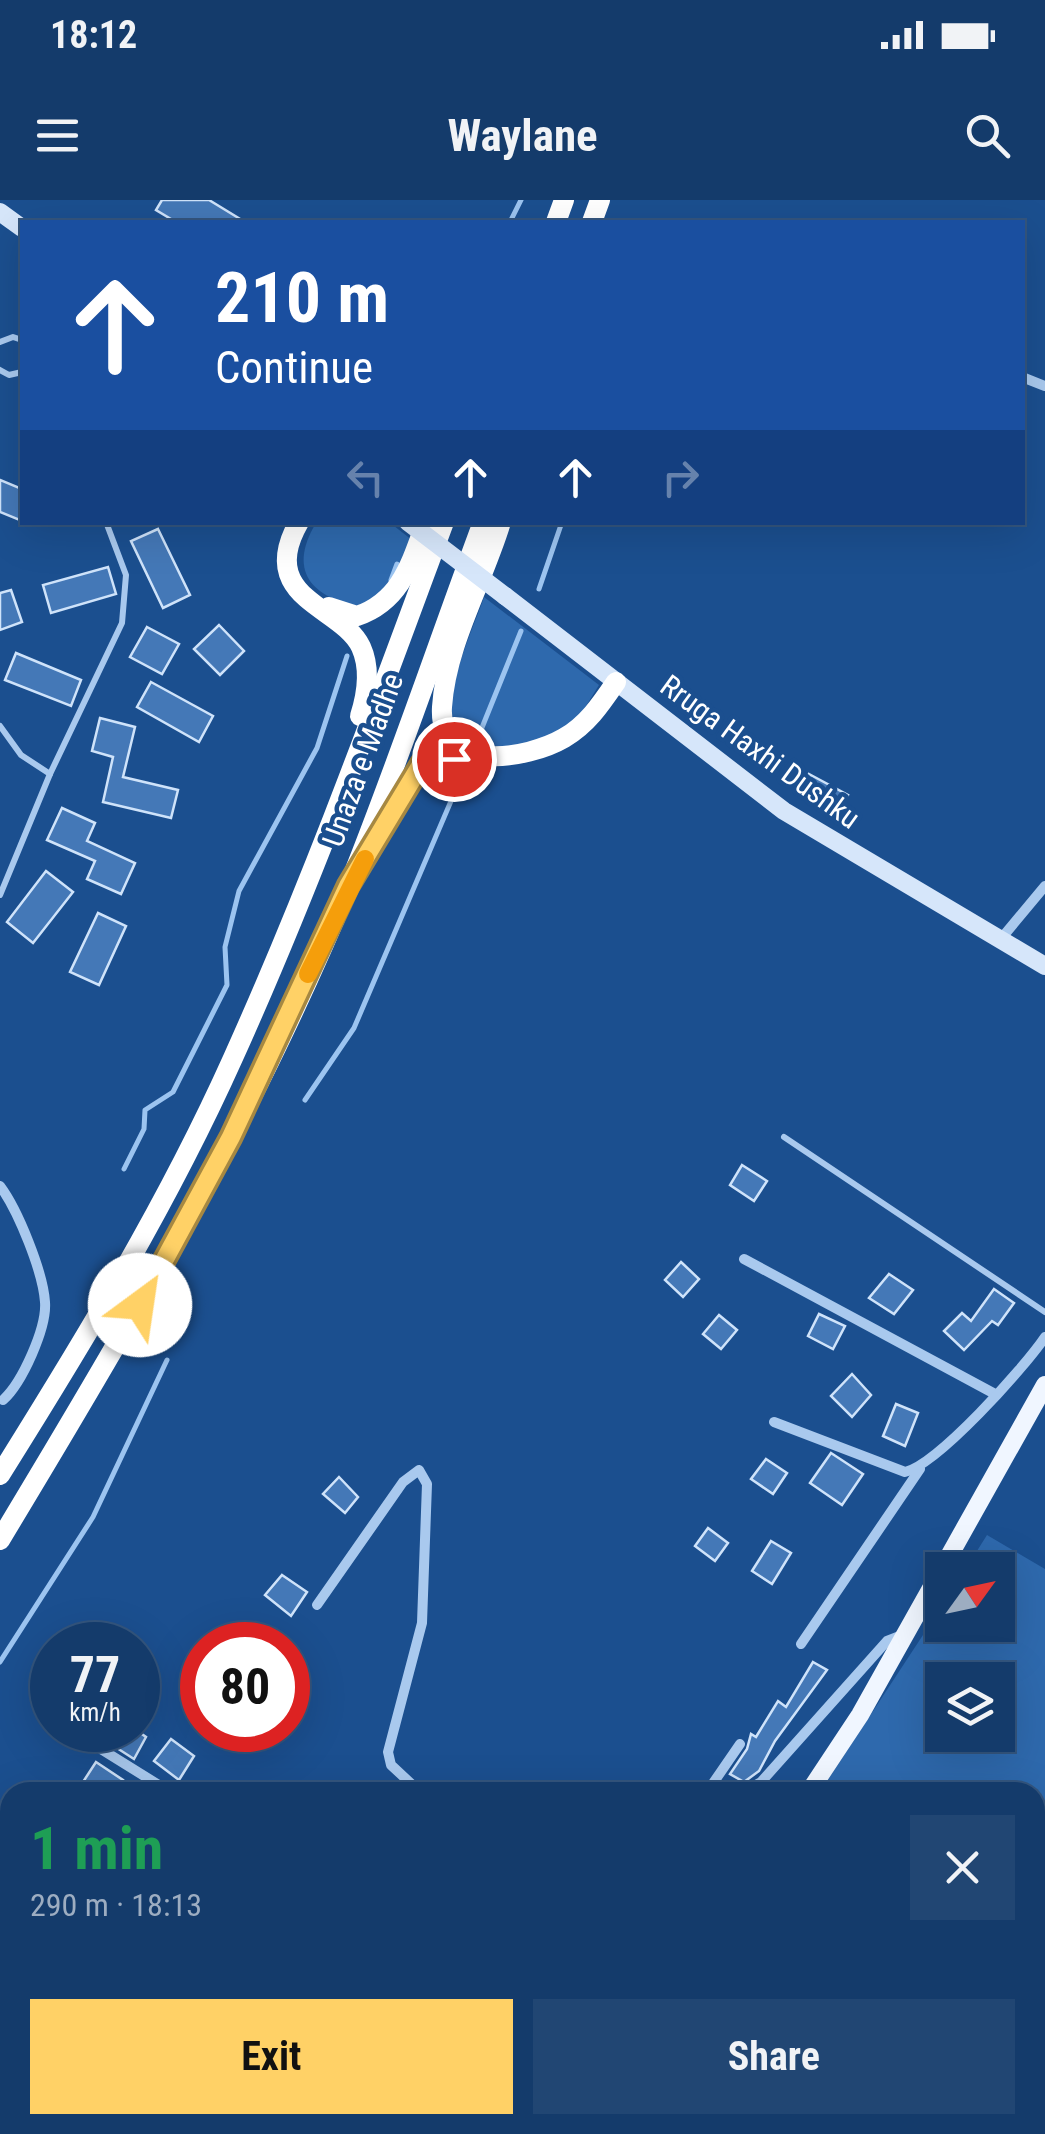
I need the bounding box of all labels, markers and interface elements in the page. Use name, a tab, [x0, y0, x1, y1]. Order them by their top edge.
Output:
text: 18:12	[50, 13, 137, 57]
icon: menu	[30, 108, 85, 163]
icon: search	[960, 108, 1015, 163]
text: Waylane	[447, 109, 598, 162]
text: 210 m	[215, 257, 389, 339]
icon: ahead	[50, 260, 180, 390]
text: Continue	[215, 341, 373, 394]
icon: left	[338, 450, 393, 505]
icon: ahead	[443, 450, 498, 505]
icon: ahead	[548, 450, 603, 505]
icon: right	[653, 450, 708, 505]
street label: Rruga Haxhi Dushku	[654, 668, 867, 836]
street label: Unaza e Madhe	[315, 669, 410, 851]
pin	[412, 717, 497, 802]
icon: arrive	[427, 732, 482, 787]
position arrow	[88, 1253, 192, 1357]
north arrow	[925, 1552, 1015, 1642]
map controls	[925, 1552, 1015, 1752]
speed limit sign: 80	[180, 1622, 310, 1752]
text: 77	[70, 1646, 120, 1704]
button: layers	[925, 1662, 1015, 1752]
text: km/h	[69, 1698, 121, 1727]
text: 1 min	[30, 1813, 163, 1884]
button: close	[910, 1815, 1015, 1920]
text: 290 m · 18:13	[30, 1886, 202, 1924]
button: Exit	[30, 1999, 513, 2114]
button: Share	[533, 1999, 1015, 2114]

